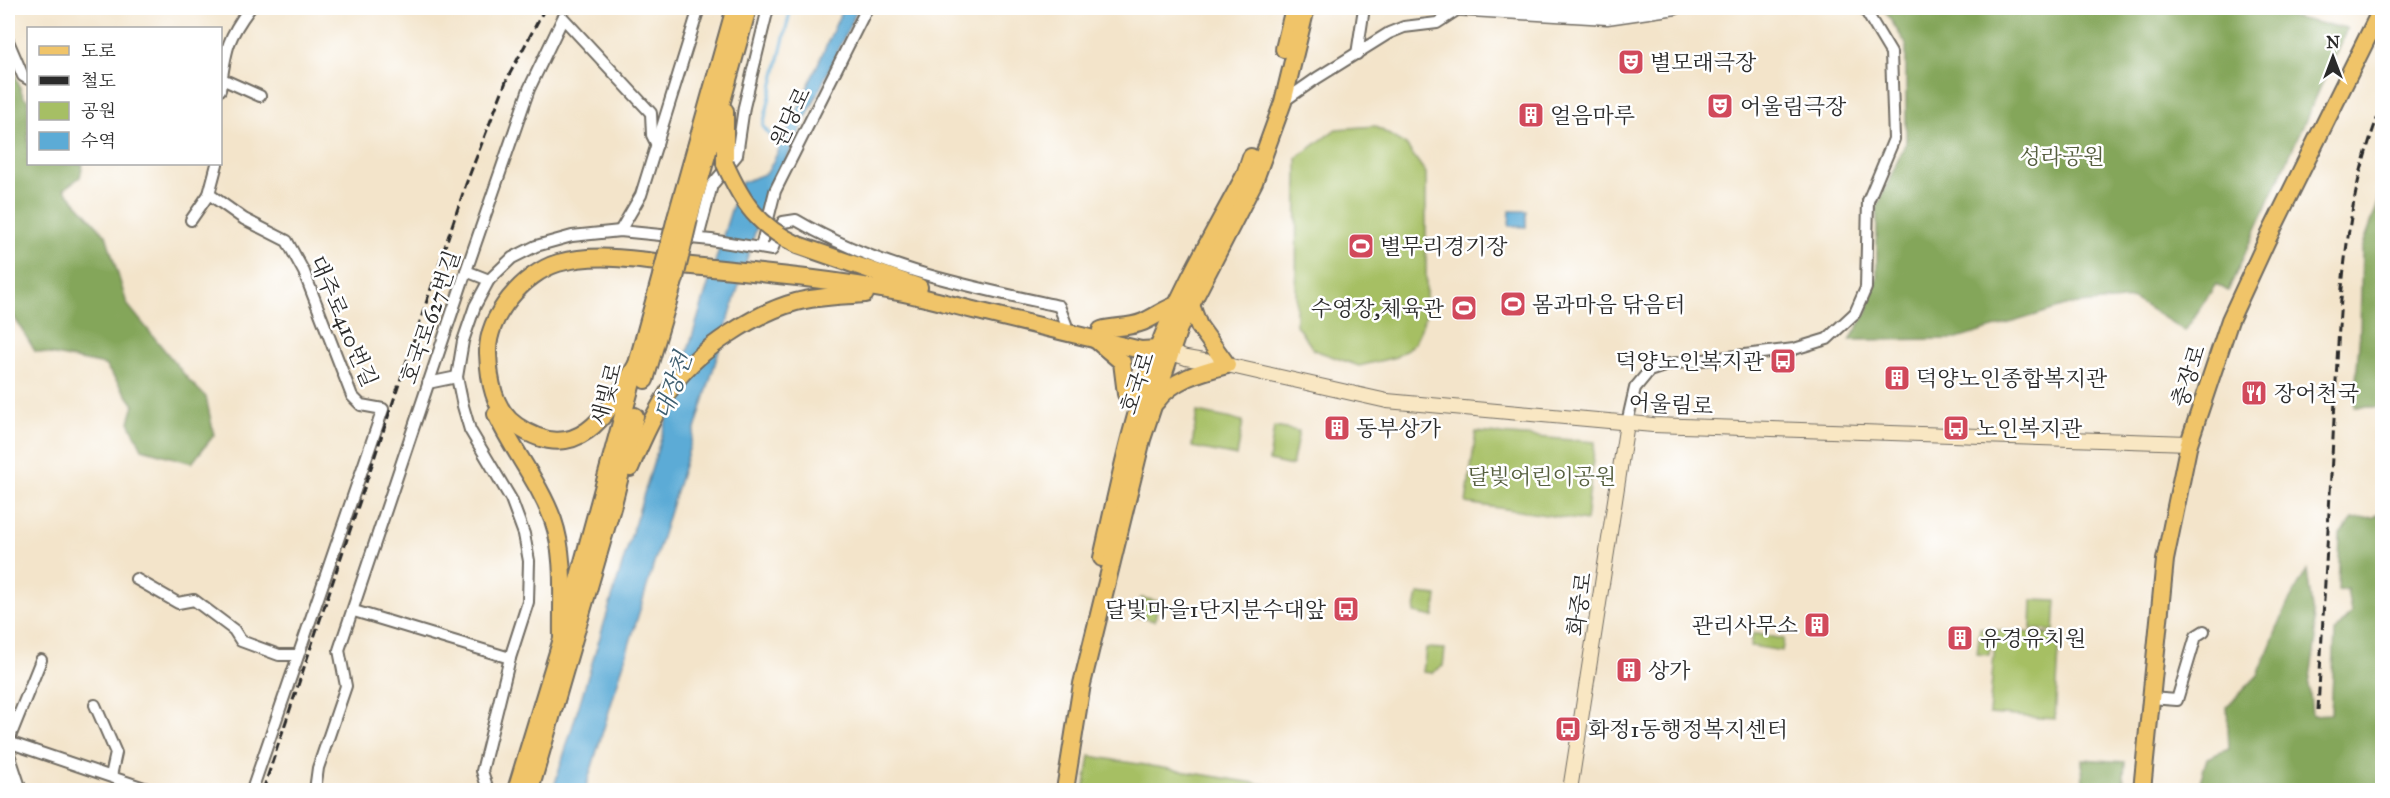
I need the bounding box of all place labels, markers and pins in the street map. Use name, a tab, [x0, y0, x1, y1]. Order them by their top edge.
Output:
theatre icon: 별모래극장	[1616, 47, 1646, 77]
place label: 별모래극장	[1650, 49, 1757, 76]
theatre icon: 어울림극장	[1705, 91, 1735, 121]
place label: 어울림극장	[1740, 93, 1847, 120]
building icon: 얼음마루	[1516, 100, 1546, 130]
place label: 얼음마루	[1550, 102, 1635, 129]
sports icon: 별무리경기장	[1346, 231, 1376, 261]
place label: 별무리경기장	[1380, 233, 1508, 260]
sports icon: 몸과마음 닦음터	[1498, 289, 1528, 319]
place label: 몸과마음 닦음터	[1532, 291, 1686, 318]
sports icon: 수영장,체육관	[1449, 293, 1479, 323]
place label: 수영장,체육관	[1311, 295, 1445, 322]
bus stop icon: 덕양노인복지관	[1768, 346, 1798, 376]
place label: 덕양노인복지관	[1615, 348, 1765, 375]
building icon: 덕양노인종합복지관	[1882, 363, 1912, 393]
place label: 덕양노인종합복지관	[1916, 365, 2108, 392]
restaurant icon: 장어천국	[2239, 378, 2269, 408]
place label: 장어천국	[2274, 380, 2359, 407]
building icon: 동부상가	[1322, 413, 1352, 443]
bus stop icon: 노인복지관	[1941, 413, 1971, 443]
place label: 동부상가	[1356, 415, 1442, 442]
place label: 노인복지관	[1976, 415, 2083, 442]
bus stop icon: 달빛마을1단지분수대앞	[1331, 594, 1361, 624]
place label: 달빛마을1단지분수대앞	[1105, 596, 1327, 623]
building icon: 관리사무소	[1802, 610, 1832, 640]
place label: 관리사무소	[1692, 612, 1798, 639]
building icon: 유경유치원	[1945, 623, 1975, 653]
place label: 유경유치원	[1980, 625, 2086, 652]
building icon: 상가	[1614, 655, 1644, 685]
place label: 상가	[1648, 657, 1691, 684]
bus stop icon: 화정1동행정복지센터	[1553, 714, 1583, 744]
place label: 화정1동행정복지센터	[1588, 716, 1788, 743]

